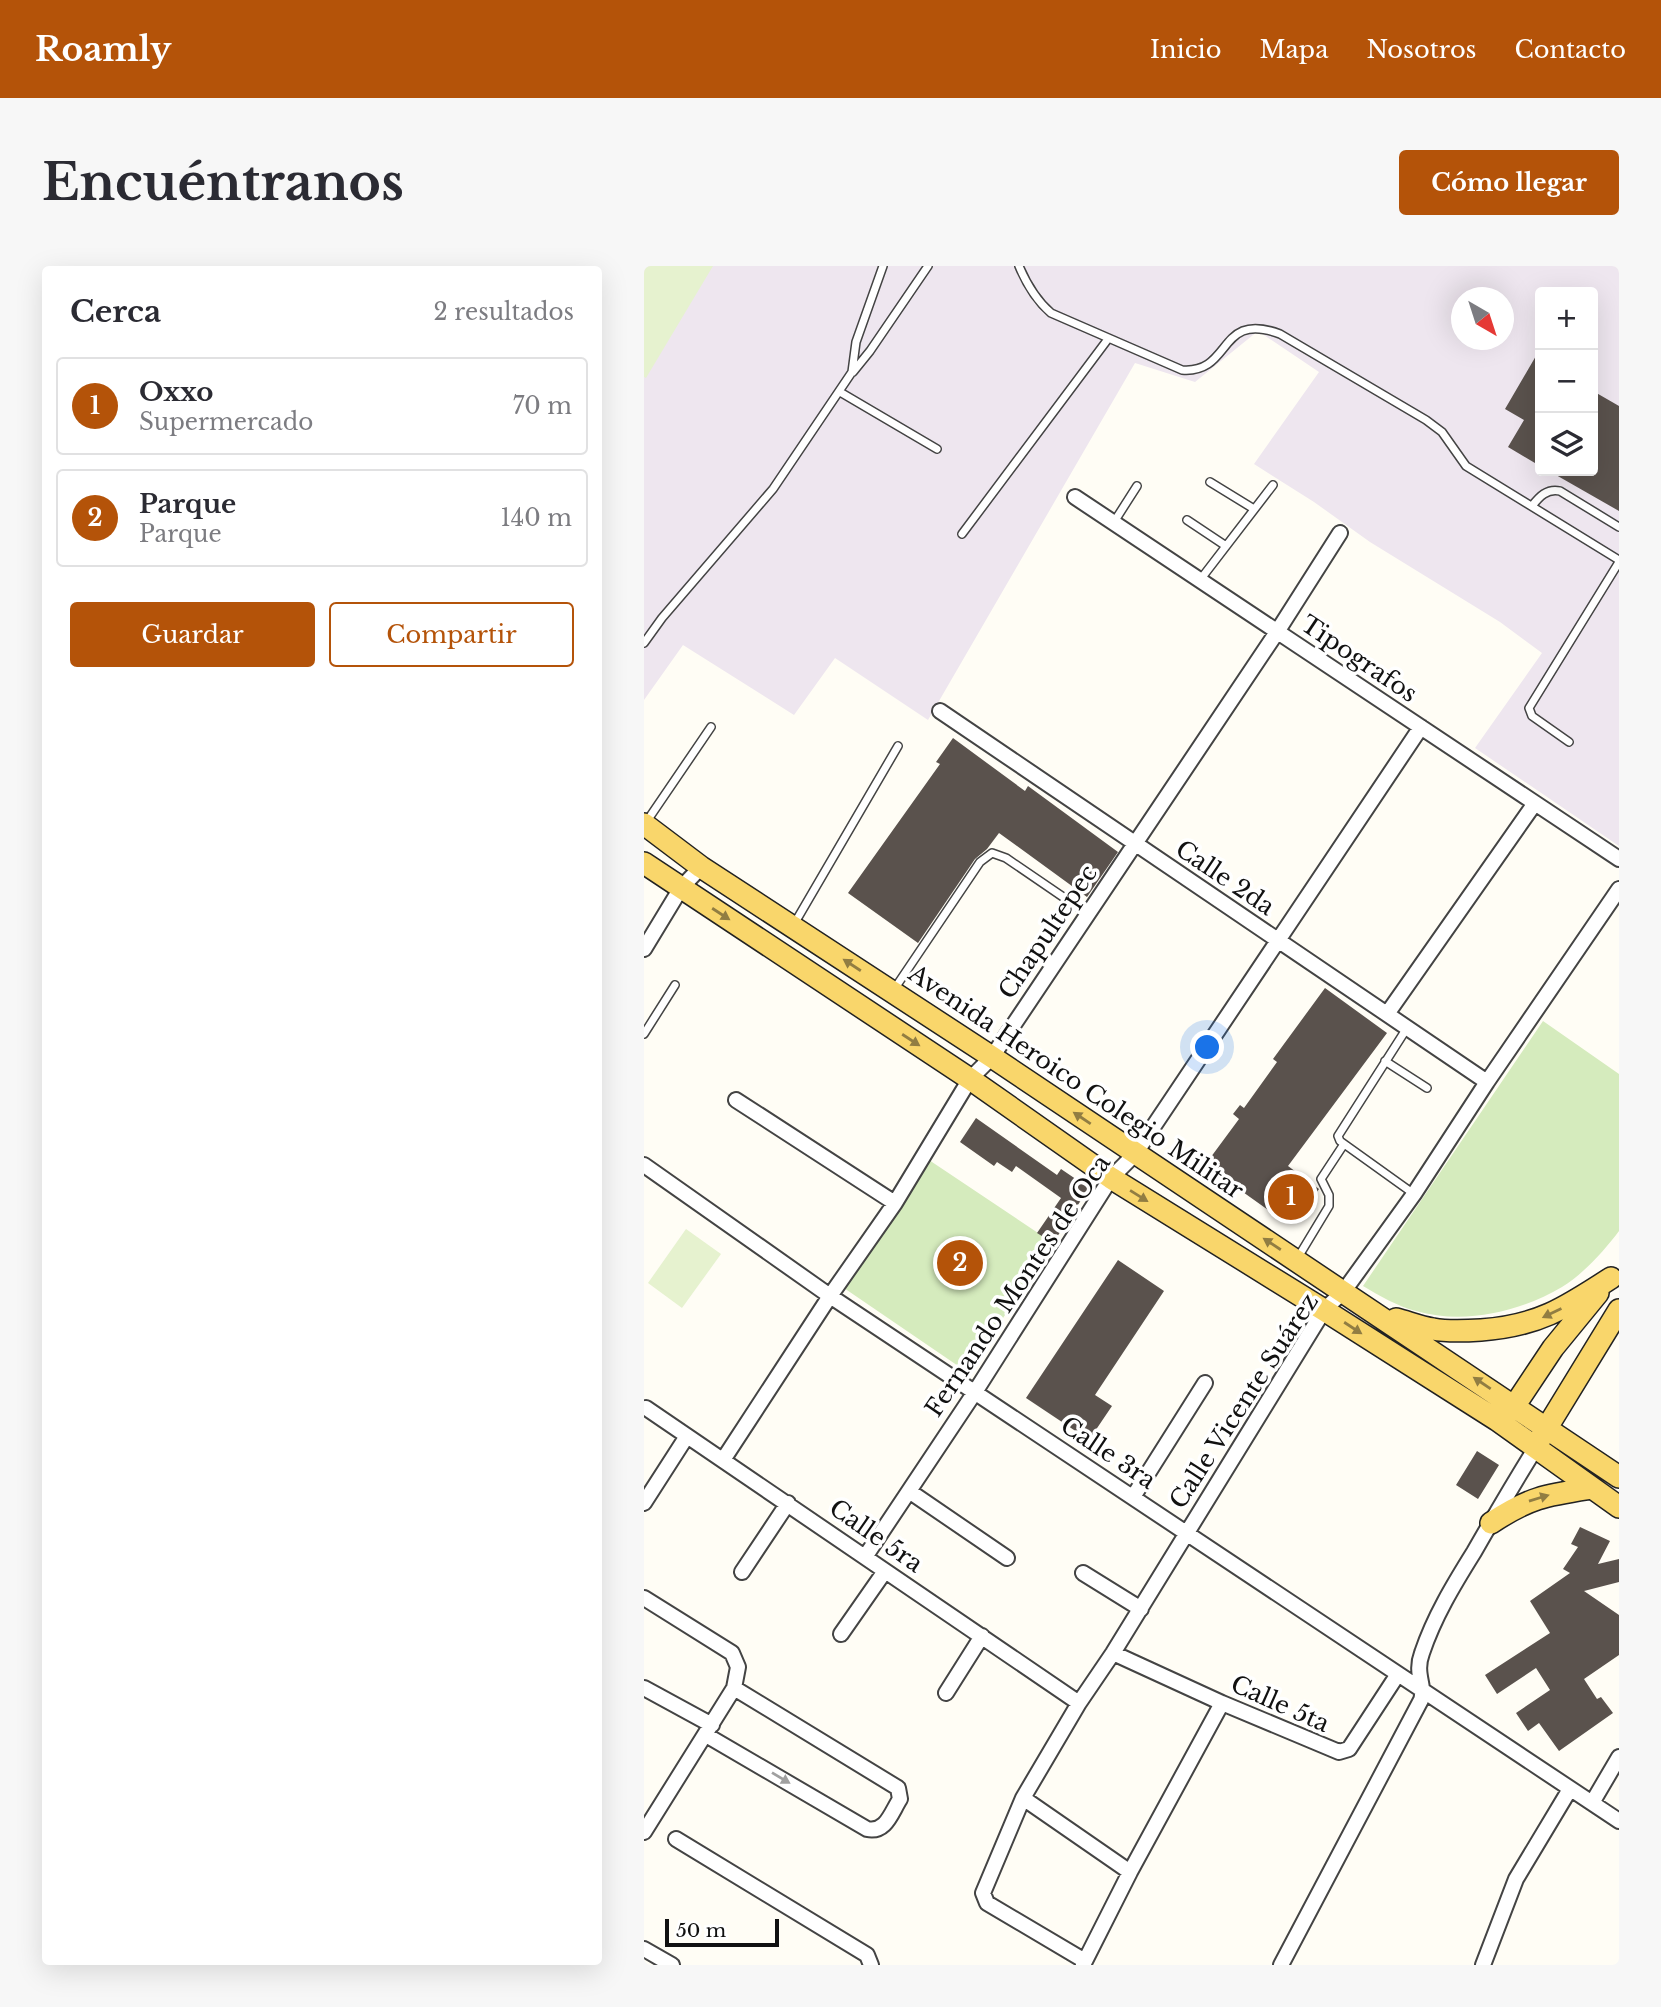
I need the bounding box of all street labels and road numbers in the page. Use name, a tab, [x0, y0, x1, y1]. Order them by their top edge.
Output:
street label: Tipografos	[1296, 609, 1423, 708]
street label: Calle 2da	[1170, 834, 1281, 922]
street label: Chapultepec	[992, 859, 1103, 1004]
street label: Avenida Heroico Colegio Militar	[903, 958, 1250, 1205]
street label: Fernando Montes de Oca	[919, 1149, 1117, 1422]
street label: Calle Vicente Suárez	[1163, 1288, 1324, 1514]
street label: Calle 3ra	[1055, 1410, 1162, 1495]
street label: Calle 5ra	[824, 1493, 929, 1579]
street label: Calle 5ta	[1226, 1669, 1335, 1738]

